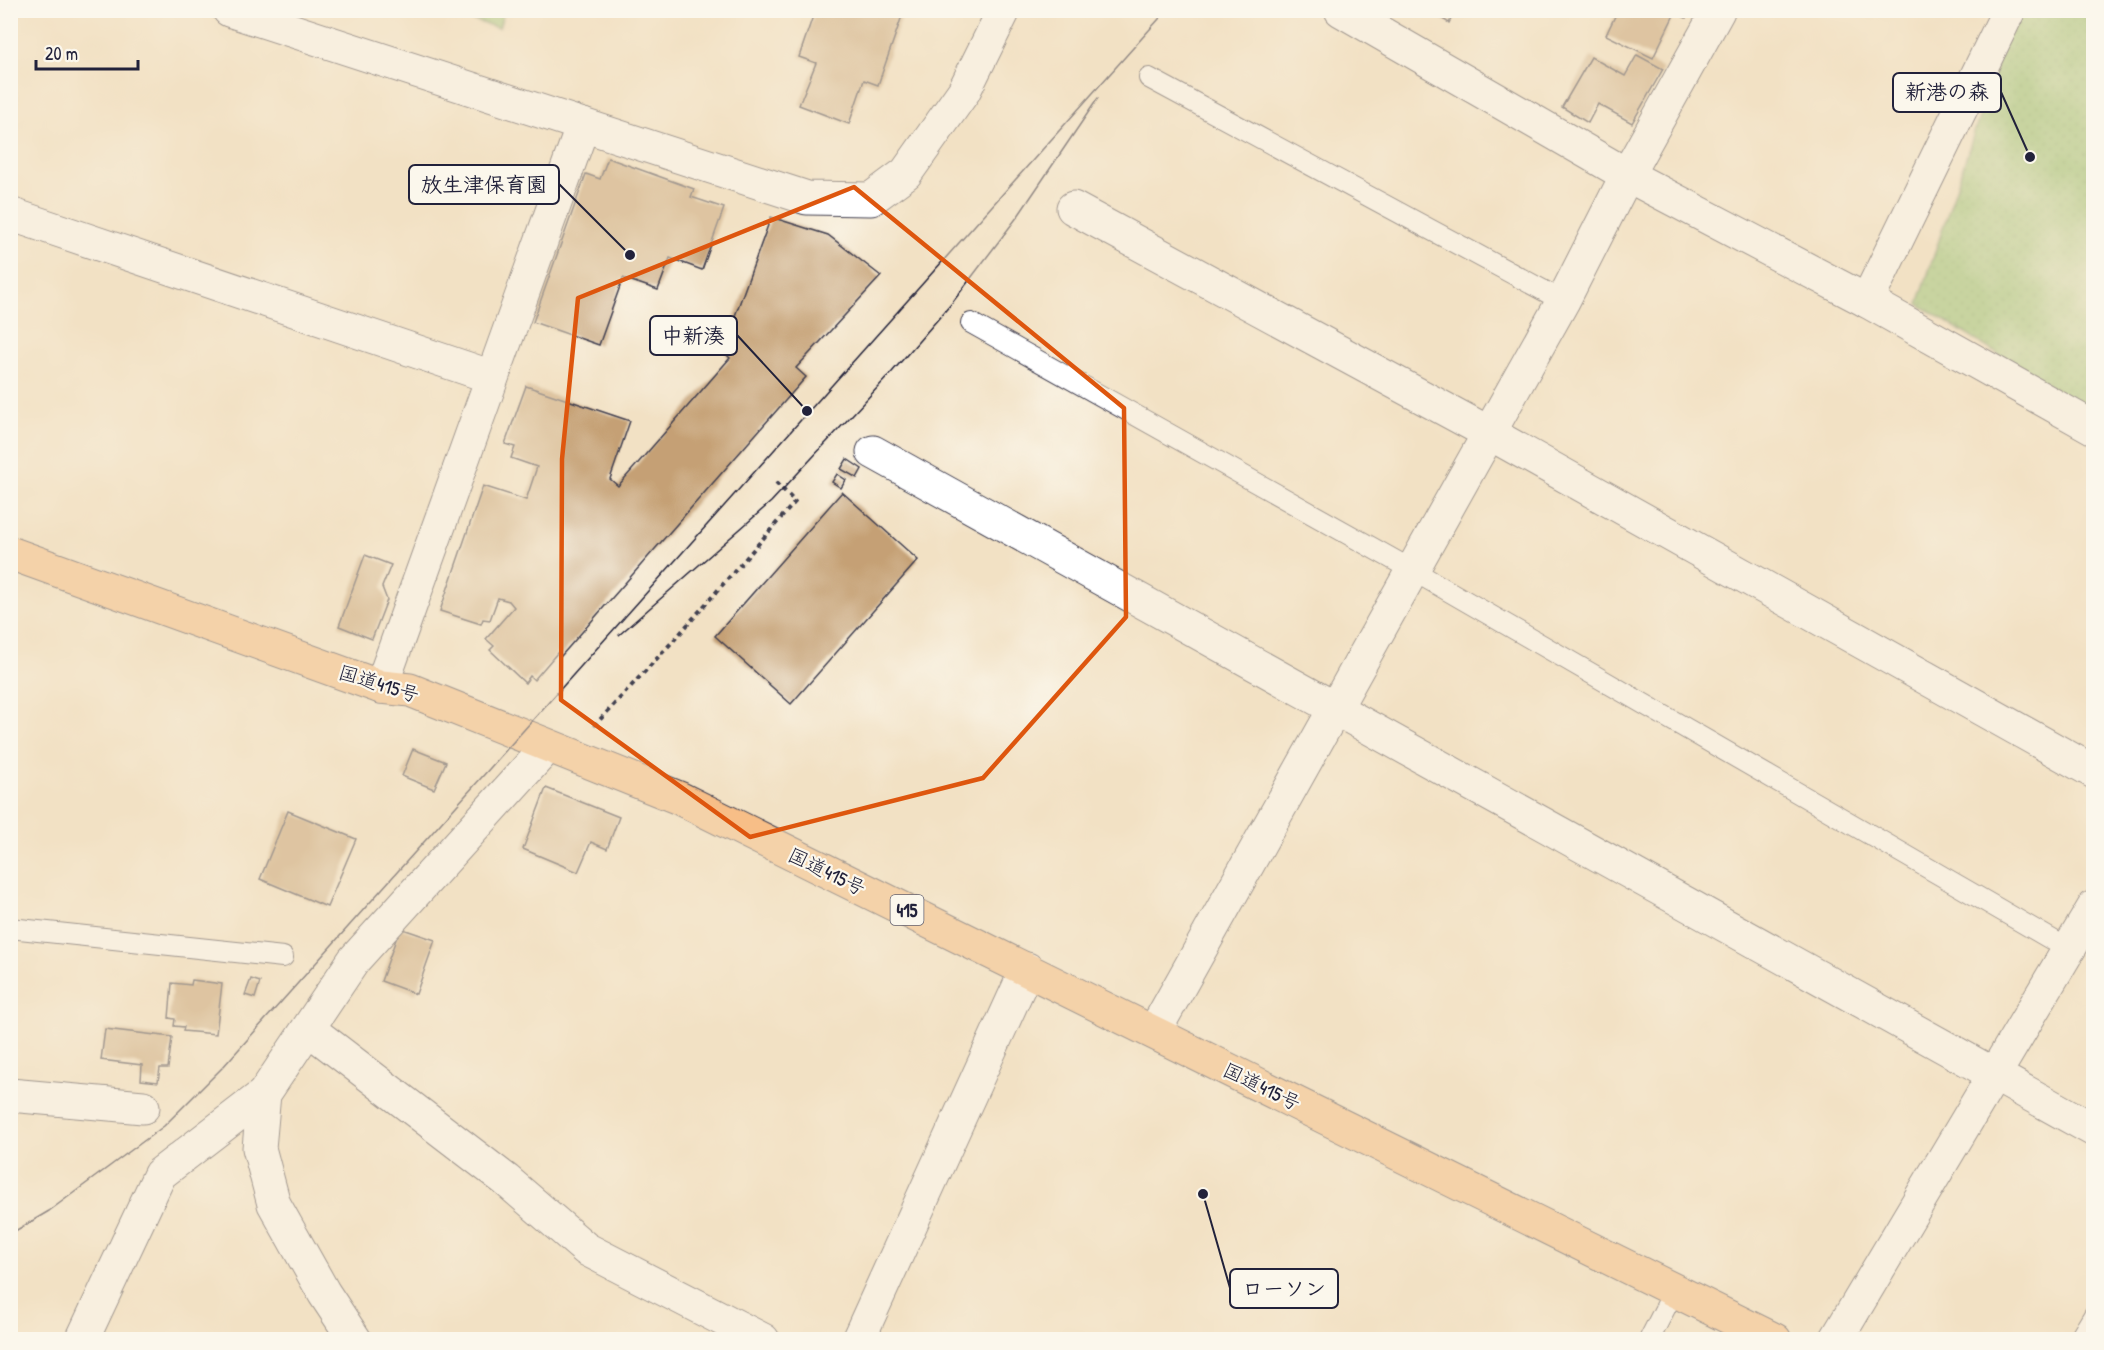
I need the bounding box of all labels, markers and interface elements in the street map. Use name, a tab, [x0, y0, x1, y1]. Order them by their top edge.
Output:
scale bar	[36, 33, 138, 71]
text: 20 m	[45, 41, 78, 66]
callout: 新港の森	[1893, 73, 2001, 112]
text: 新港の森	[1905, 77, 1989, 106]
callout: 放生津保育園	[409, 165, 559, 204]
text: 放生津保育園	[421, 170, 547, 199]
callout: 中新湊	[650, 316, 737, 355]
text: 中新湊	[662, 321, 725, 350]
street label: 国道415号	[335, 658, 423, 708]
street label: 国道415号	[784, 841, 870, 901]
road number: 415	[890, 895, 924, 925]
street label: 国道415号	[1219, 1056, 1305, 1116]
callout: ローソン	[1230, 1269, 1338, 1308]
text: ローソン	[1242, 1274, 1326, 1303]

